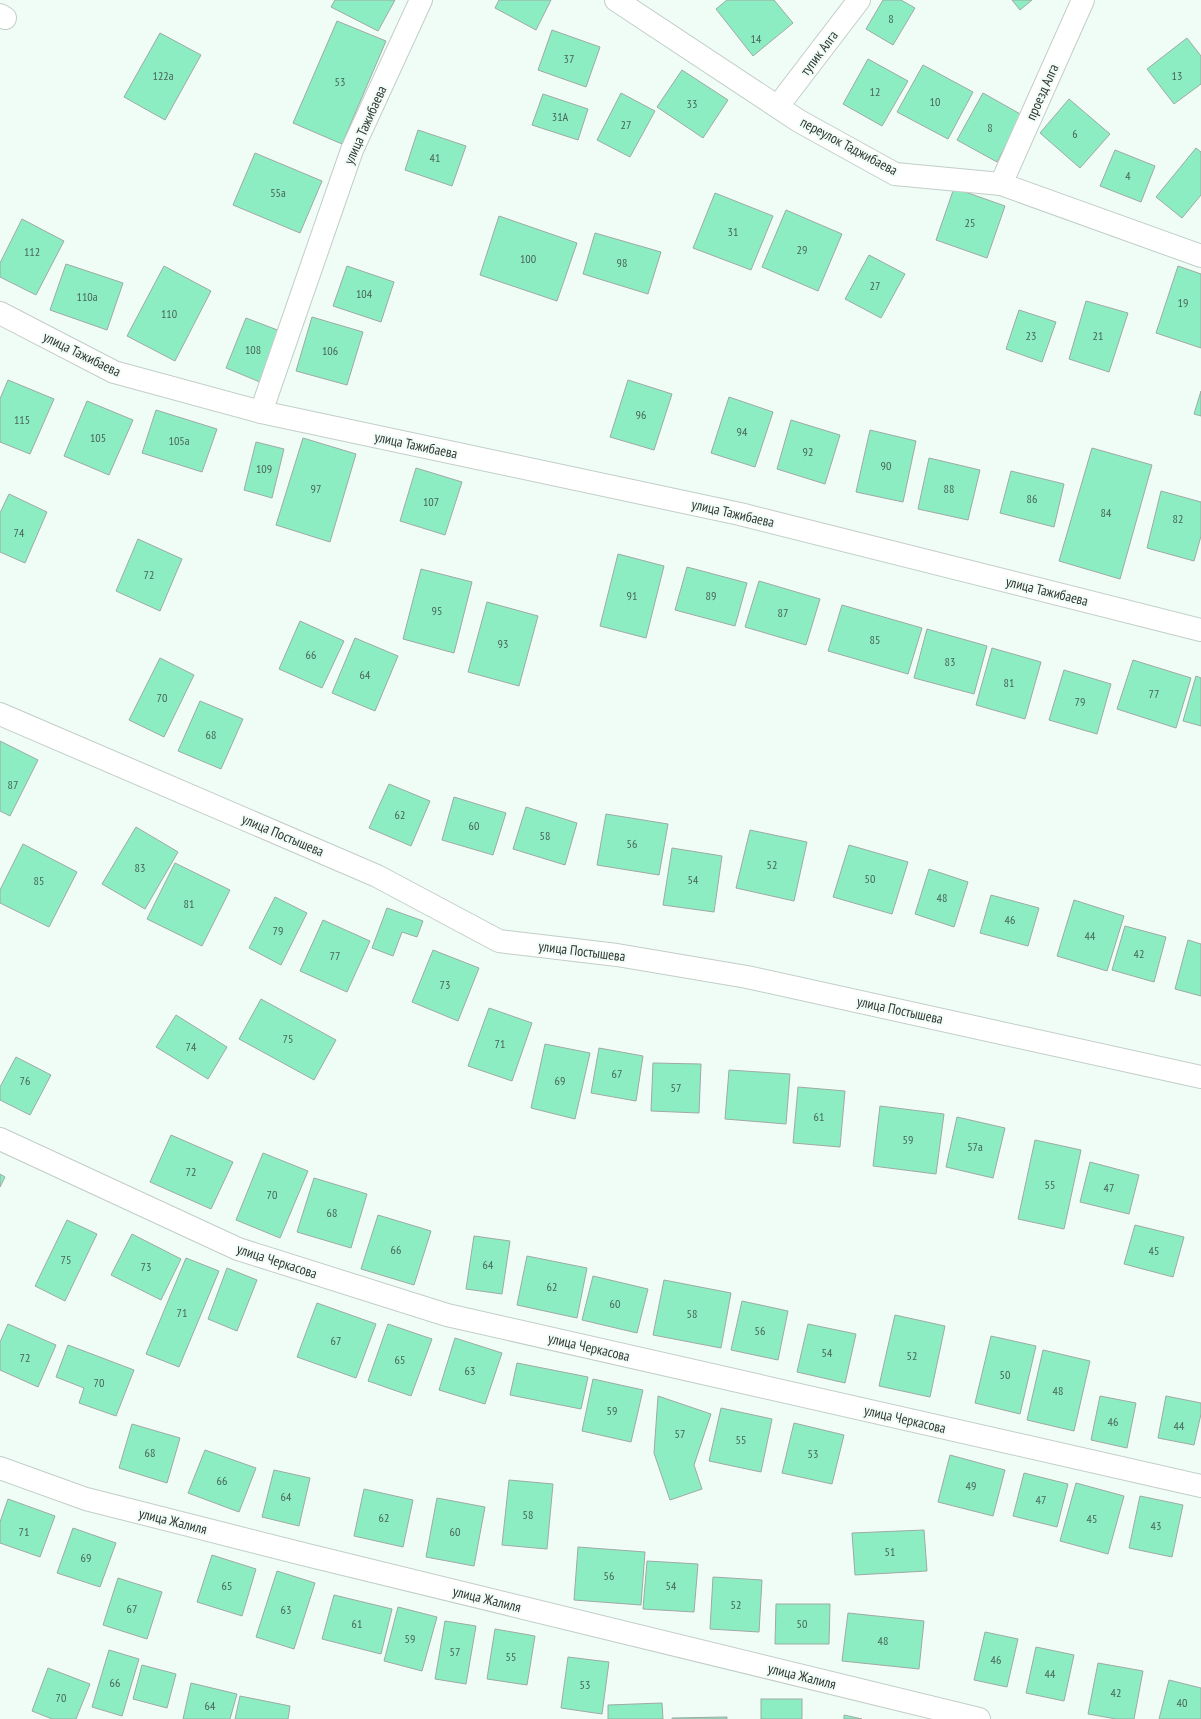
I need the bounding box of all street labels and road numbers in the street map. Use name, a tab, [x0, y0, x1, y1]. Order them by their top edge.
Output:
street label: тупик Алга	[796, 27, 842, 79]
street label: проезд Алга	[1022, 61, 1062, 123]
street label: улица Тажибаева	[340, 83, 390, 167]
street label: переулок Таджибаева	[797, 113, 901, 179]
street label: улица Тажибаева	[40, 327, 124, 381]
street label: улица Тажибаева	[373, 427, 459, 463]
street label: улица Тажибаева	[690, 495, 776, 531]
street label: улица Тажибаева	[1004, 572, 1090, 610]
street label: улица Постышева	[239, 810, 327, 860]
street label: улица Постышева	[538, 937, 626, 965]
street label: улица Постышева	[855, 992, 945, 1028]
street label: улица Черкасова	[235, 1240, 319, 1282]
street label: улица Черкасова	[546, 1329, 632, 1365]
street label: улица Черкасова	[862, 1401, 948, 1437]
street label: улица Жалиля	[137, 1504, 209, 1538]
street label: улица Жалиля	[451, 1582, 523, 1616]
street label: улица Жалиля	[766, 1659, 838, 1693]

